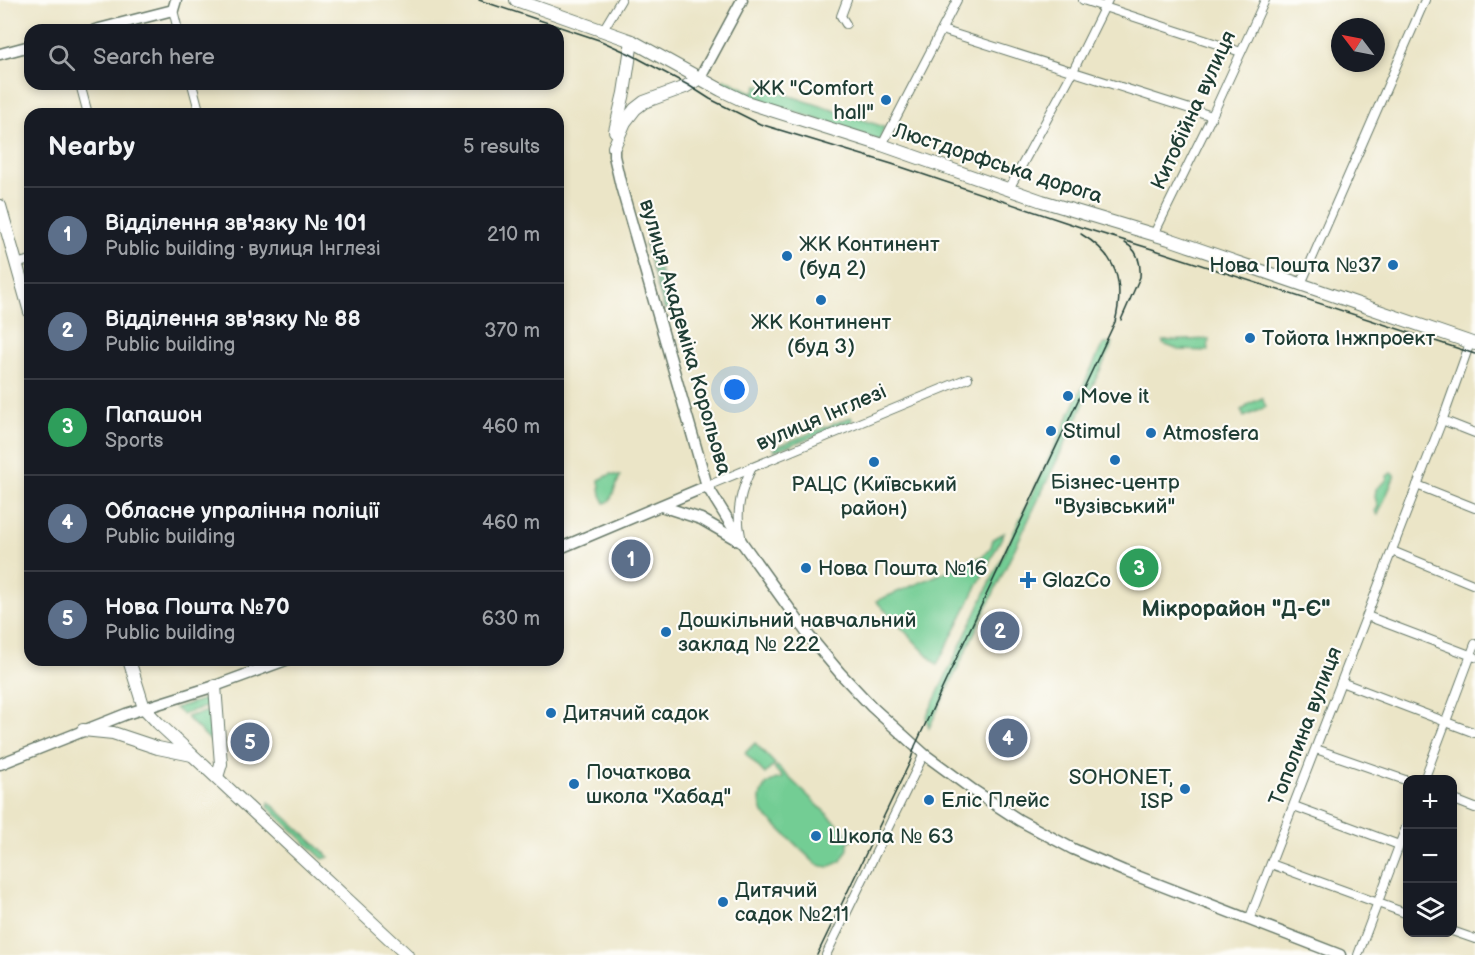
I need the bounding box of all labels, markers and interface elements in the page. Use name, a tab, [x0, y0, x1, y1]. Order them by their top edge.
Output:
north arrow	[1331, 18, 1385, 72]
search box	[24, 24, 564, 90]
street label: Китобійна вулиця	[1146, 27, 1241, 194]
icon: search	[45, 41, 78, 74]
text: Search here	[93, 44, 215, 71]
place label: ЖК "Comfort hall"	[752, 76, 875, 125]
marker: ЖК "Comfort hall"	[879, 93, 893, 107]
street label: Люстдорфська дорога	[889, 118, 1106, 209]
text: Nearby	[48, 132, 135, 163]
text: 5 results	[463, 135, 540, 159]
street label: вулиця Академіка Корольова	[634, 196, 737, 479]
text: Відділення зв'язку № 101	[105, 210, 367, 237]
text: 1	[63, 223, 72, 247]
text: 210 m	[487, 223, 540, 247]
place label: ЖК Континент (буд 2)	[799, 232, 940, 281]
text: Public building · вулиця Інглезі	[105, 237, 381, 261]
marker: ЖК Континент (буд 2)	[780, 249, 794, 263]
place label: Нова Пошта №37	[1209, 253, 1382, 278]
marker: Нова Пошта №37	[1386, 258, 1400, 272]
marker: ЖК Континент (буд 3)	[814, 293, 828, 307]
text: Відділення зв'язку № 88	[105, 306, 361, 333]
place label: ЖК Континент (буд 3)	[751, 310, 892, 359]
text: 2	[62, 319, 73, 343]
text: 370 m	[484, 319, 540, 343]
place label: Тойота Інжпроект	[1262, 326, 1435, 351]
marker: Тойота Інжпроект	[1243, 331, 1257, 345]
text: Public building	[105, 333, 235, 357]
your location	[720, 375, 749, 404]
street label: вулиця Інглезі	[752, 379, 890, 456]
place label: Move it	[1080, 384, 1150, 409]
marker: Move it	[1061, 389, 1075, 403]
text: Папашон	[105, 402, 202, 429]
text: 3	[62, 415, 73, 439]
text: 460 m	[482, 415, 540, 439]
place label: Stimul	[1063, 419, 1121, 444]
place label: Atmosfera	[1163, 421, 1259, 446]
marker: Stimul	[1044, 424, 1058, 438]
marker: Atmosfera	[1144, 426, 1158, 440]
text: Sports	[105, 429, 163, 453]
marker: Бізнес-центр "Вузівський"	[1108, 453, 1122, 467]
marker: РАЦС (Київський район)	[867, 455, 881, 469]
place label: Бізнес-центр "Вузівський"	[1051, 470, 1180, 519]
place label: РАЦС (Київський район)	[791, 472, 957, 521]
text: Обласне упраління поліції	[105, 498, 379, 525]
text: 4	[62, 511, 73, 535]
text: 460 m	[482, 511, 540, 535]
text: Public building	[105, 525, 235, 549]
pin: 1	[612, 536, 650, 582]
pin: 3	[1120, 546, 1158, 590]
place label: Нова Пошта №16	[818, 556, 988, 581]
marker: Нова Пошта №16	[799, 561, 813, 575]
place label: GlazCo	[1042, 568, 1111, 593]
marker: GlazCo	[1019, 571, 1037, 589]
text: Нова Пошта №70	[105, 594, 290, 621]
district label: Мікрорайон "Д-Є"	[1141, 596, 1331, 623]
text: 5	[62, 607, 73, 631]
text: 630 m	[482, 607, 540, 631]
place label: Дошкільний навчальний заклад № 222	[678, 608, 916, 657]
pin: 2	[980, 608, 1020, 654]
text: Public building	[105, 621, 235, 645]
marker: Дошкільний навчальний заклад № 222	[659, 625, 673, 639]
street label: Тополина вулиця	[1264, 643, 1347, 809]
place label: Дитячий садок	[563, 701, 709, 726]
marker: Дитячий садок	[544, 706, 558, 720]
pin: 4	[988, 716, 1028, 760]
pin: 5	[230, 720, 270, 764]
place label: Початкова школа "Хабад"	[586, 760, 731, 809]
place label: SOHONET, ISP	[1069, 765, 1173, 814]
map controls	[1403, 775, 1457, 937]
button: +	[1403, 775, 1457, 829]
marker: Початкова школа "Хабад"	[567, 777, 581, 791]
marker: SOHONET, ISP	[1178, 782, 1192, 796]
place label: Еліс Плейс	[941, 788, 1049, 813]
marker: Еліс Плейс	[922, 793, 936, 807]
place label: Школа № 63	[828, 824, 954, 849]
marker: Школа № 63	[809, 829, 823, 843]
button: −	[1403, 829, 1457, 883]
place label: Дитячий садок №211	[735, 878, 849, 927]
button: layers	[1403, 883, 1457, 937]
marker: Дитячий садок №211	[716, 895, 730, 909]

